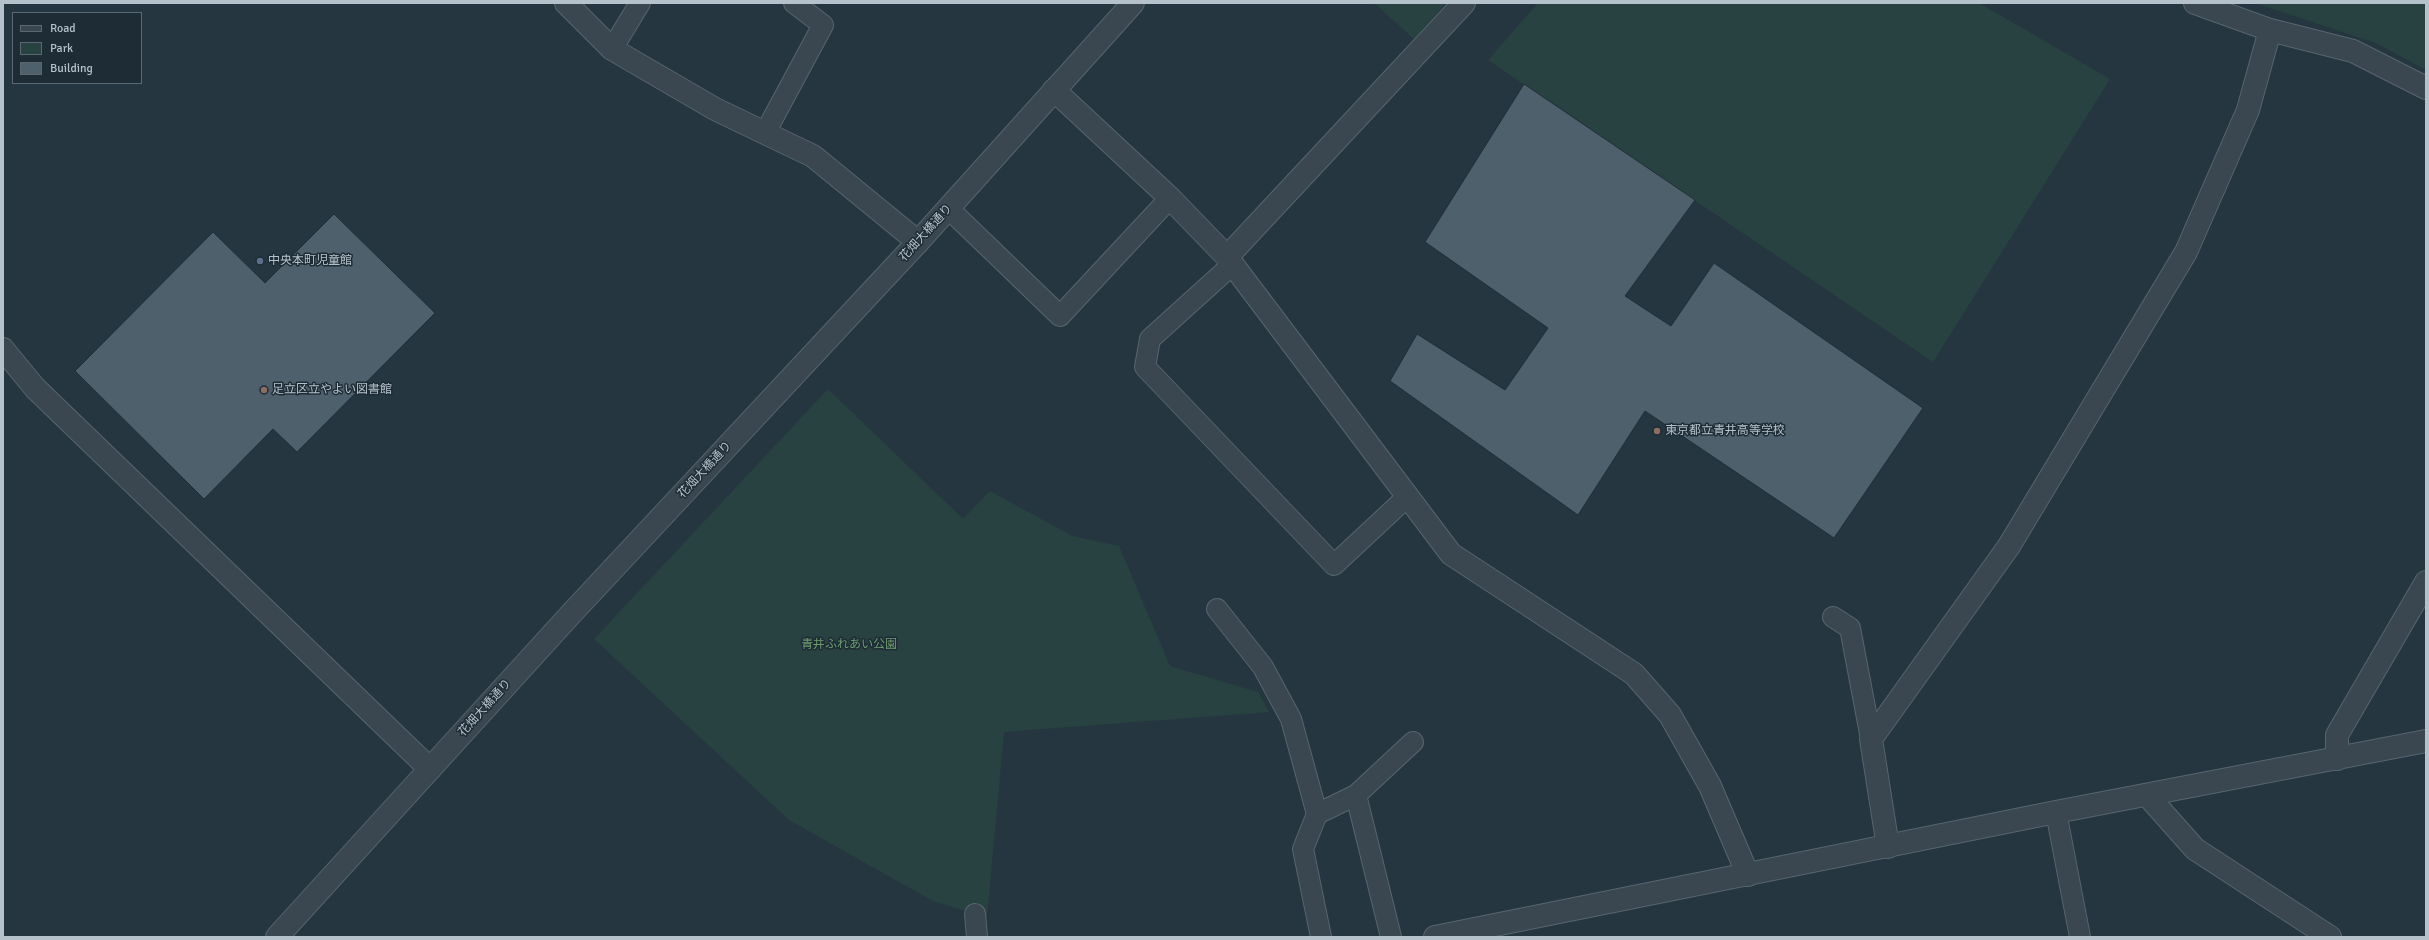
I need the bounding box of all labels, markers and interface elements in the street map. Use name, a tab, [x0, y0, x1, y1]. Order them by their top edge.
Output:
legend	[12, 12, 142, 84]
text: Road	[50, 21, 76, 36]
text: Park	[50, 41, 73, 56]
text: Building	[50, 61, 93, 76]
street label: 花畑大橋通り	[897, 201, 955, 265]
place label: 中央本町児童館	[268, 254, 352, 268]
marker: 中央本町児童館	[255, 256, 265, 266]
place label: 足立区立やよい図書館	[272, 383, 392, 397]
marker: 足立区立やよい図書館	[259, 385, 269, 395]
place label: 東京都立青井高等学校	[1665, 424, 1785, 438]
marker: 東京都立青井高等学校	[1652, 426, 1662, 436]
street label: 花畑大橋通り	[675, 439, 735, 501]
park label: 青井ふれあい公園	[801, 638, 897, 652]
street label: 花畑大橋通り	[456, 676, 514, 740]

